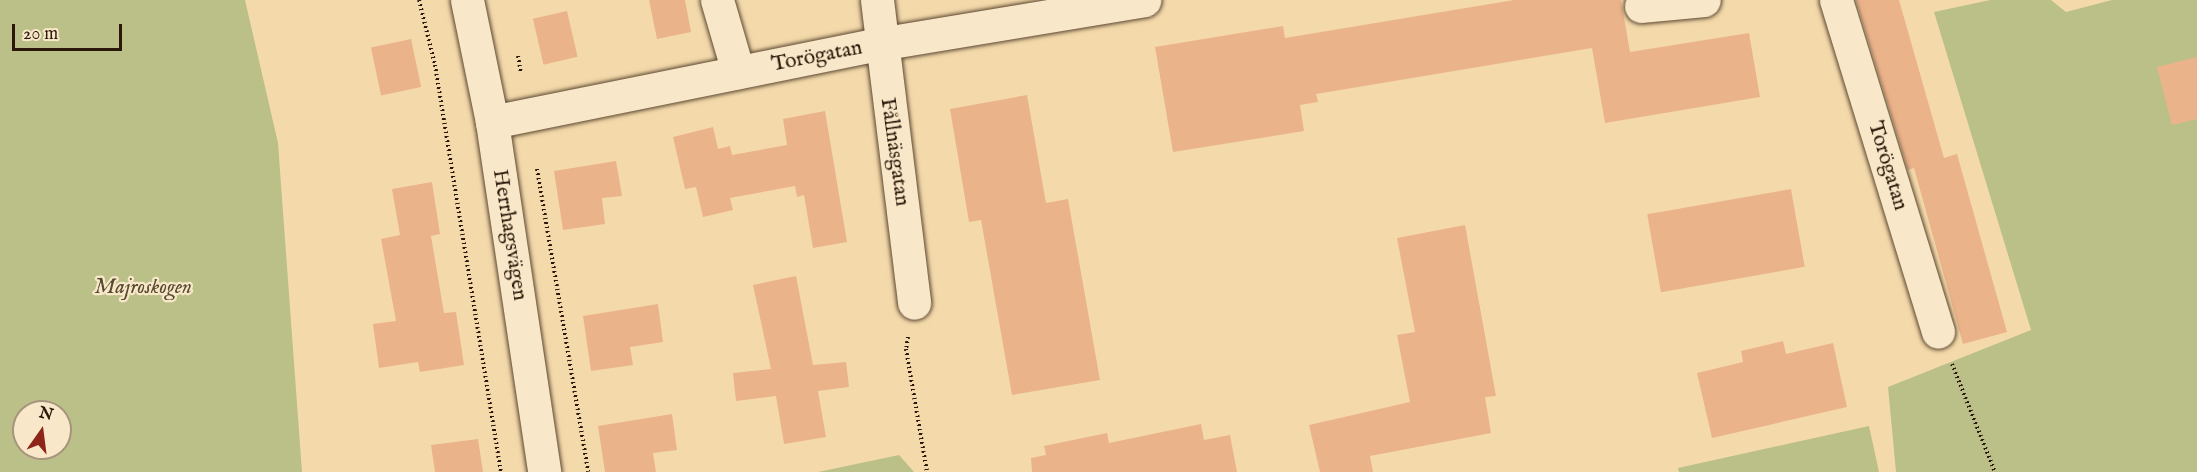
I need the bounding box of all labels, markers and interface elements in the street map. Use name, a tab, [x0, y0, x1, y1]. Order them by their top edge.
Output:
scale bar	[15, 12, 124, 50]
text: 20 m	[23, 23, 58, 46]
street label: Torögatan	[770, 36, 864, 78]
street label: Fållnäsgatan	[874, 96, 914, 208]
street label: Torögatan	[1862, 118, 1912, 214]
street label: Herrhagsvägen	[486, 168, 532, 302]
park label: Majroskogen	[94, 275, 192, 301]
north arrow	[12, 400, 72, 460]
text: N	[37, 403, 55, 426]

